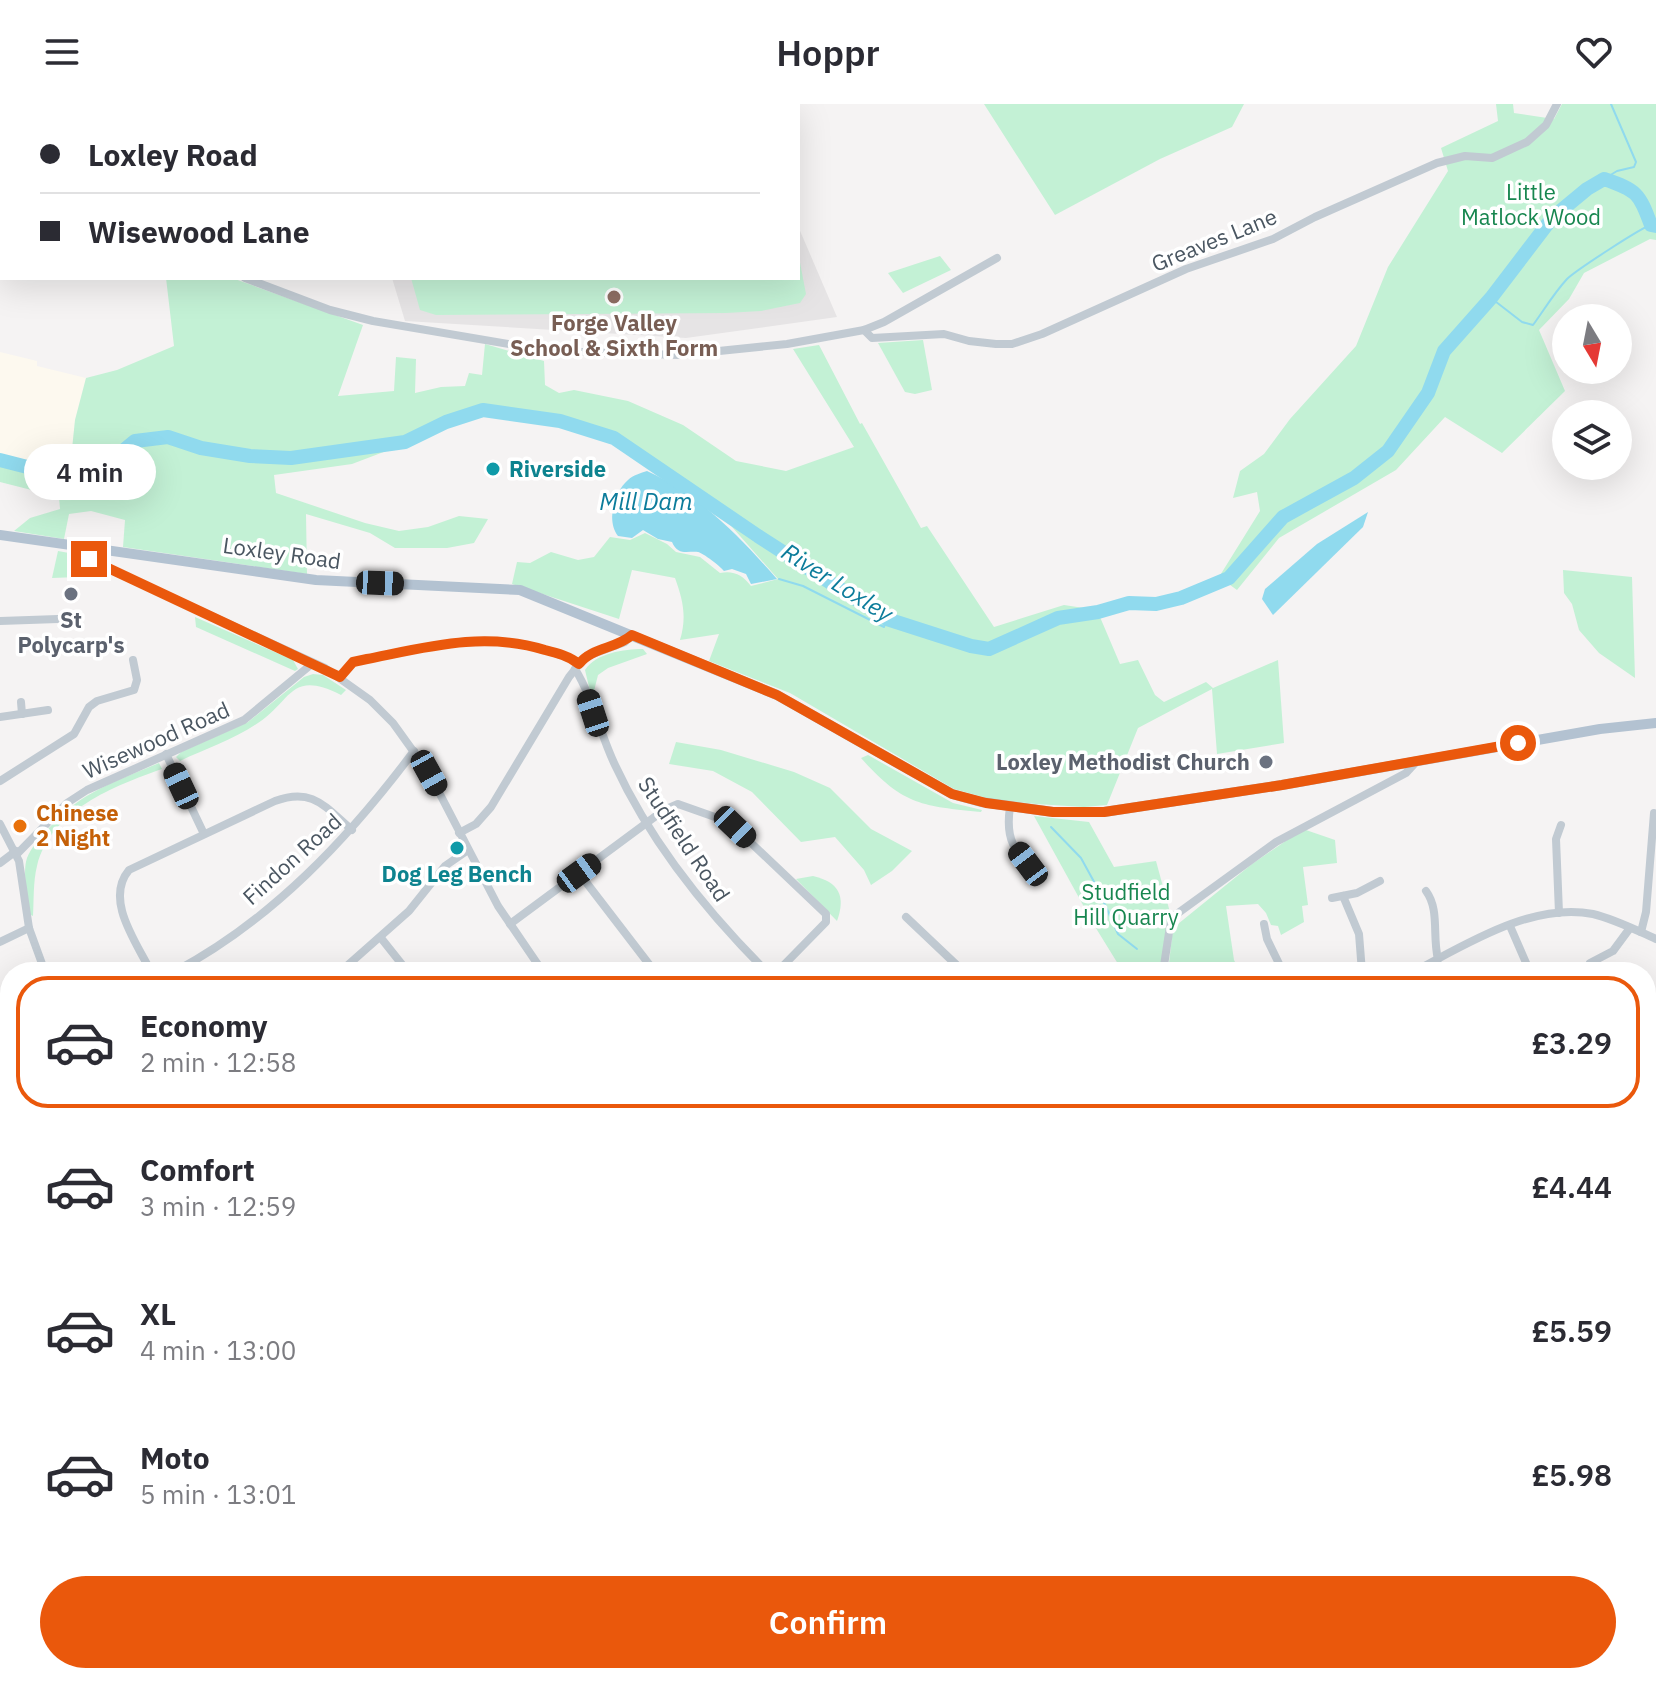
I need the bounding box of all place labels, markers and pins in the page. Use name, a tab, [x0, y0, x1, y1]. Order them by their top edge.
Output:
marker: Forge Valley School & Sixth Form	[605, 288, 623, 306]
place label: Forge Valley School & Sixth Form	[510, 308, 718, 362]
place label: Riverside	[509, 454, 606, 483]
marker: Riverside	[484, 460, 502, 478]
marker: St Polycarp's	[62, 585, 80, 603]
place label: St Polycarp's	[17, 605, 125, 659]
place label: Loxley Methodist Church	[996, 747, 1250, 776]
marker: Loxley Methodist Church	[1257, 753, 1275, 771]
place label: Chinese 2 Night	[36, 798, 119, 852]
marker: Chinese 2 Night	[11, 817, 29, 835]
marker: Dog Leg Bench	[448, 839, 466, 857]
place label: Dog Leg Bench	[382, 859, 532, 888]

